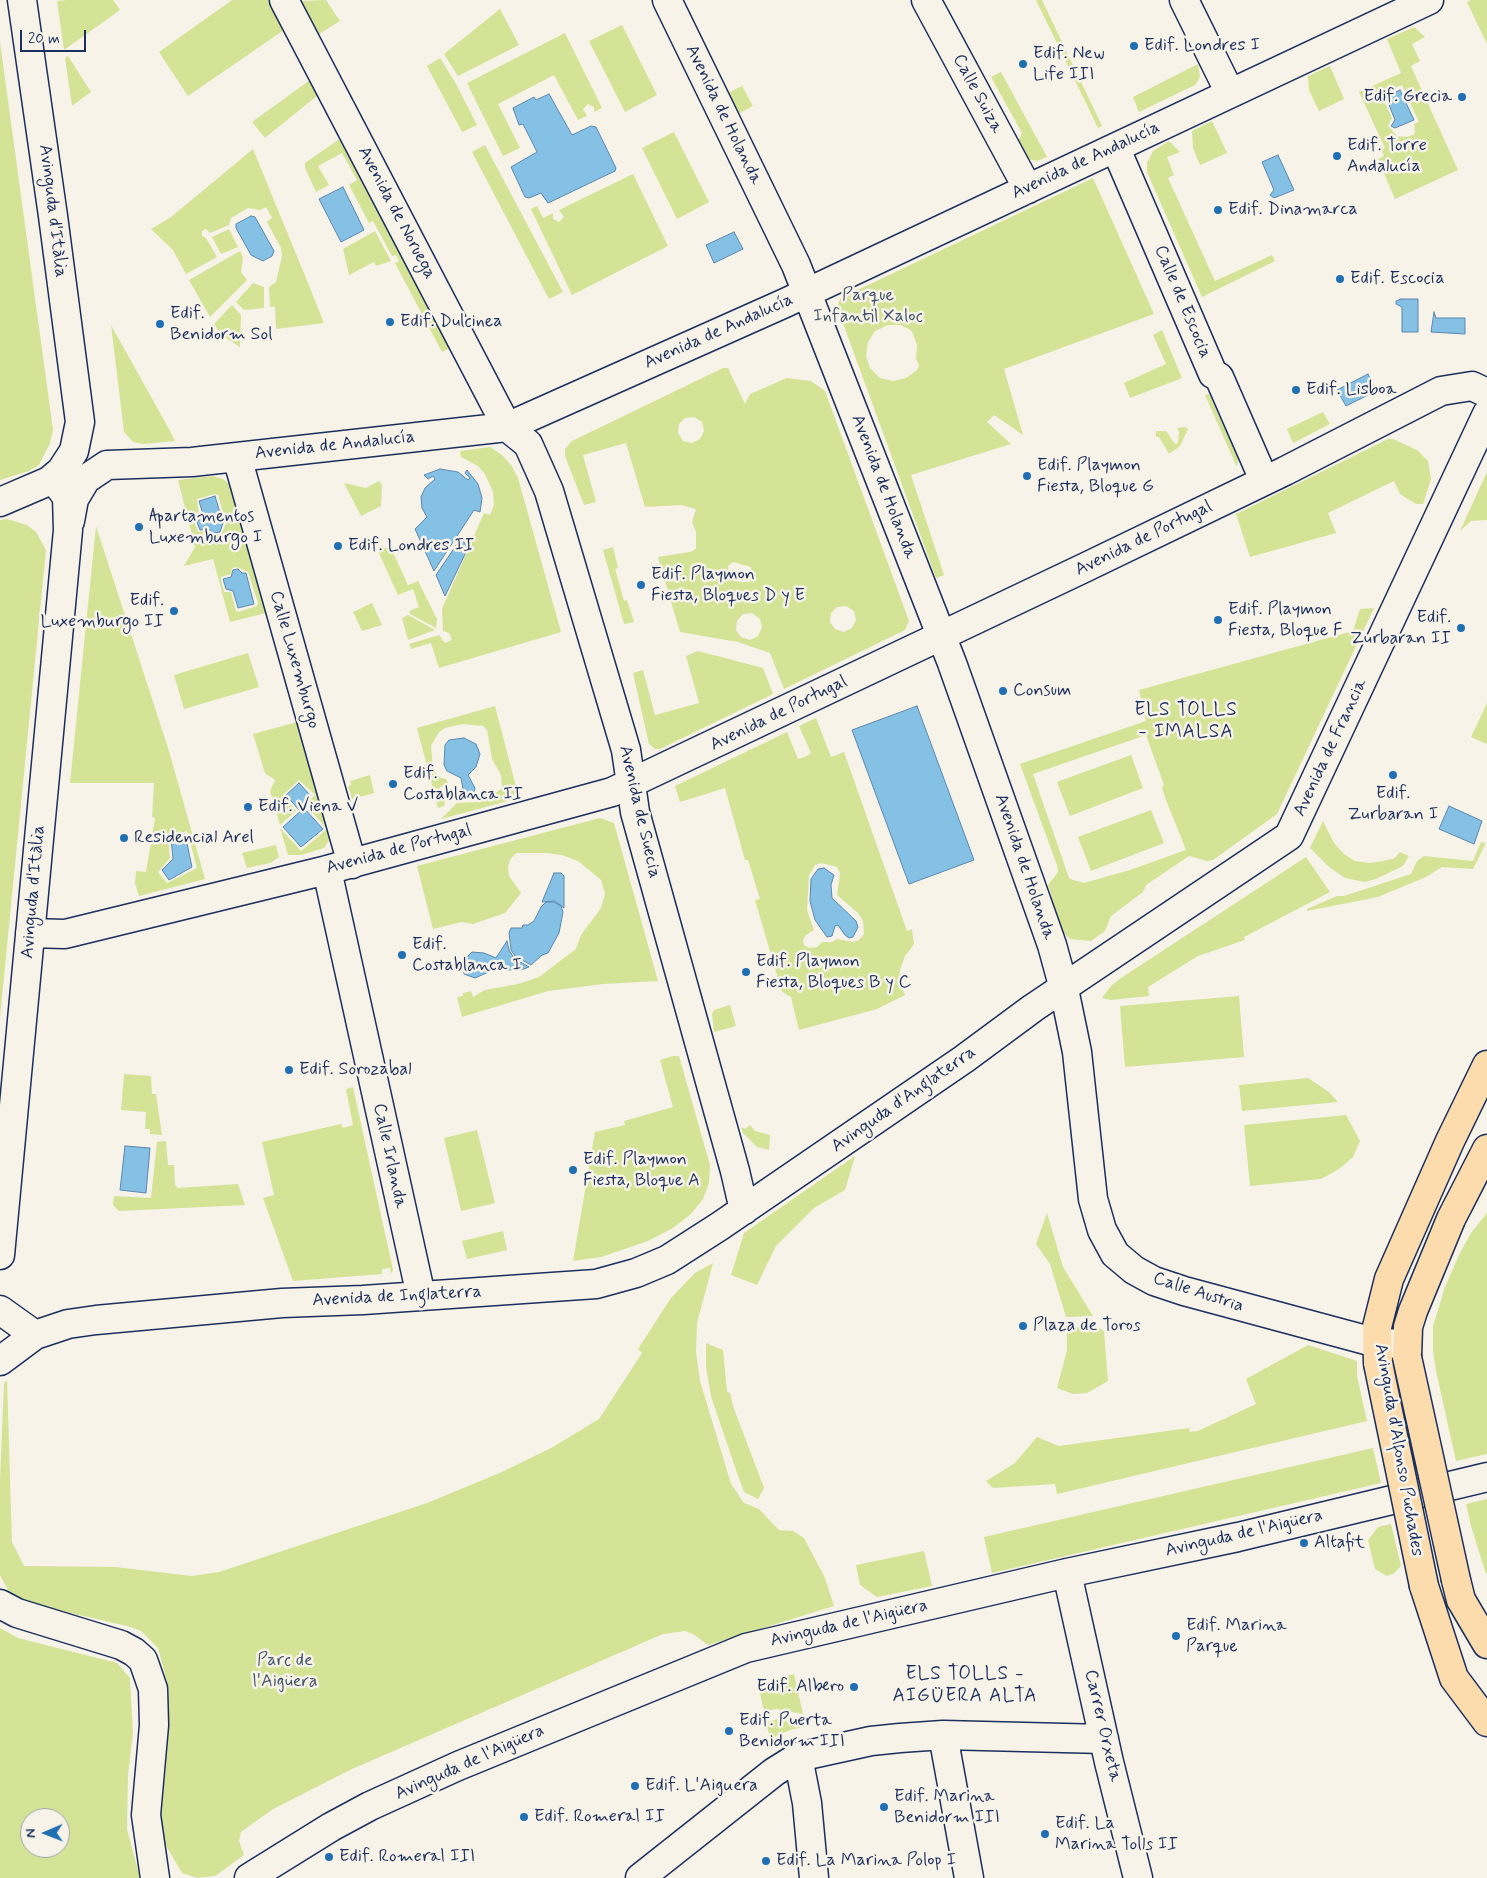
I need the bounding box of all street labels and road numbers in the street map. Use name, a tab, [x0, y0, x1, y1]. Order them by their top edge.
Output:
street label: Avenida de Holanda	[680, 42, 766, 188]
street label: Calle Suiza	[947, 51, 1007, 137]
street label: Avenida de Andalucía	[1008, 117, 1164, 205]
street label: Avinguda d'Itàlia	[33, 143, 71, 279]
street label: Avenida de Noruega	[352, 143, 440, 283]
street label: Calle de Escocia	[1148, 242, 1216, 362]
street label: Avenida de Andalucía	[641, 289, 797, 375]
street label: Avenida de Holanda	[846, 412, 920, 562]
street label: Avenida de Andalucía	[254, 427, 416, 465]
street label: Avenida de Portugal	[1072, 496, 1216, 582]
street label: Calle Luxemburgo	[264, 589, 324, 731]
street label: Avenida de Portugal	[707, 671, 851, 757]
street label: Avenida de Francia	[1290, 676, 1372, 820]
street label: Avenida de Suecia	[613, 743, 665, 881]
street label: Avenida de Holanda	[989, 791, 1059, 943]
street label: Avenida de Portugal	[324, 820, 474, 880]
street label: Avinguda d'Itàlia	[17, 824, 51, 960]
street label: Avinguda d'Anglaterra	[828, 1042, 980, 1158]
street label: Calle Irlanda	[367, 1101, 411, 1211]
street label: Calle Austria	[1150, 1268, 1246, 1318]
street label: Avenida de Inglaterra	[312, 1282, 482, 1312]
street label: Avinguda d'Alfonso Puchades	[1369, 1342, 1427, 1558]
street label: Avinguda de l'Aigüera	[1163, 1505, 1325, 1563]
street label: Avinguda de l'Aigüera	[768, 1595, 930, 1653]
street label: Carrer Orxeta	[1079, 1668, 1125, 1784]
street label: Avinguda de l'Aigüera	[392, 1720, 548, 1806]

